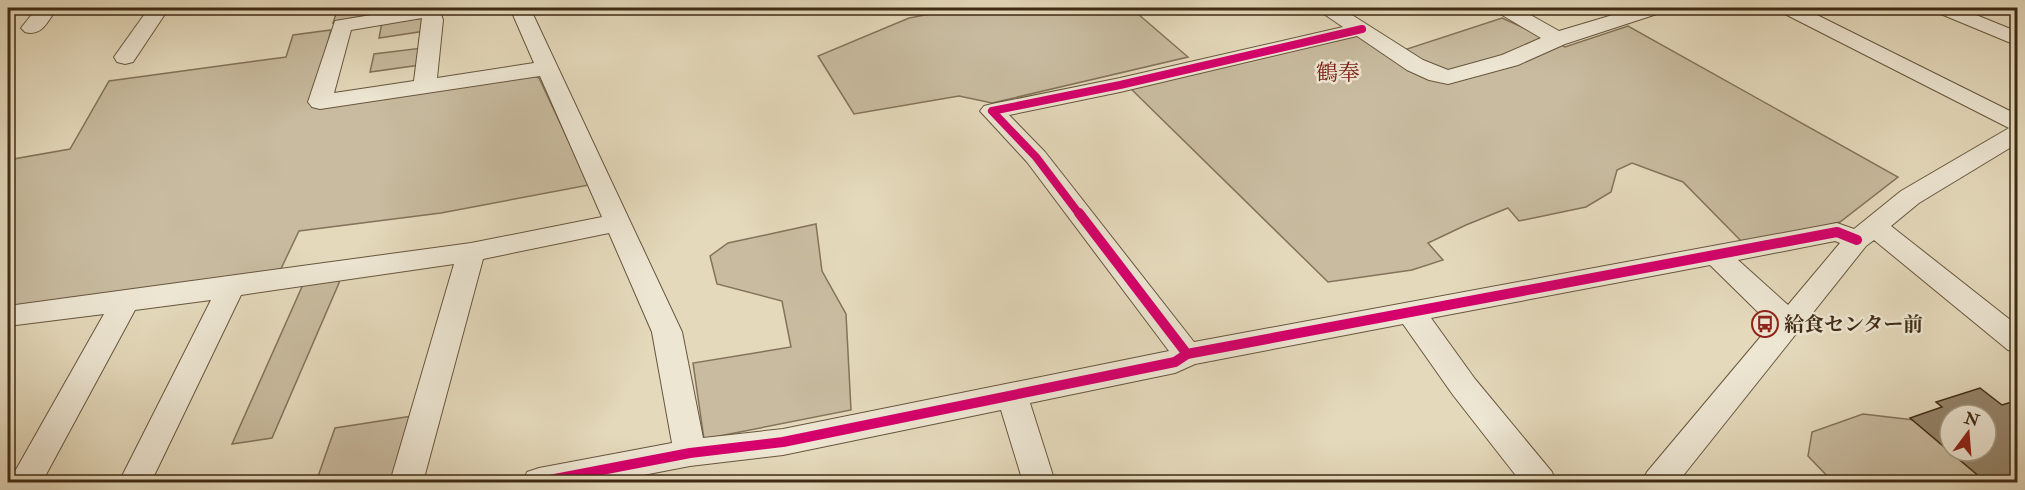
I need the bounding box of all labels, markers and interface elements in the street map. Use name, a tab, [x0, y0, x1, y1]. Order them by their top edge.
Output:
district label: 鶴奉	[1316, 59, 1360, 87]
bus stop icon: 給食センター前	[1750, 309, 1780, 339]
place label: 給食センター前	[1784, 312, 1923, 337]
north arrow	[1938, 403, 1998, 463]
text: N	[1961, 408, 1982, 431]

